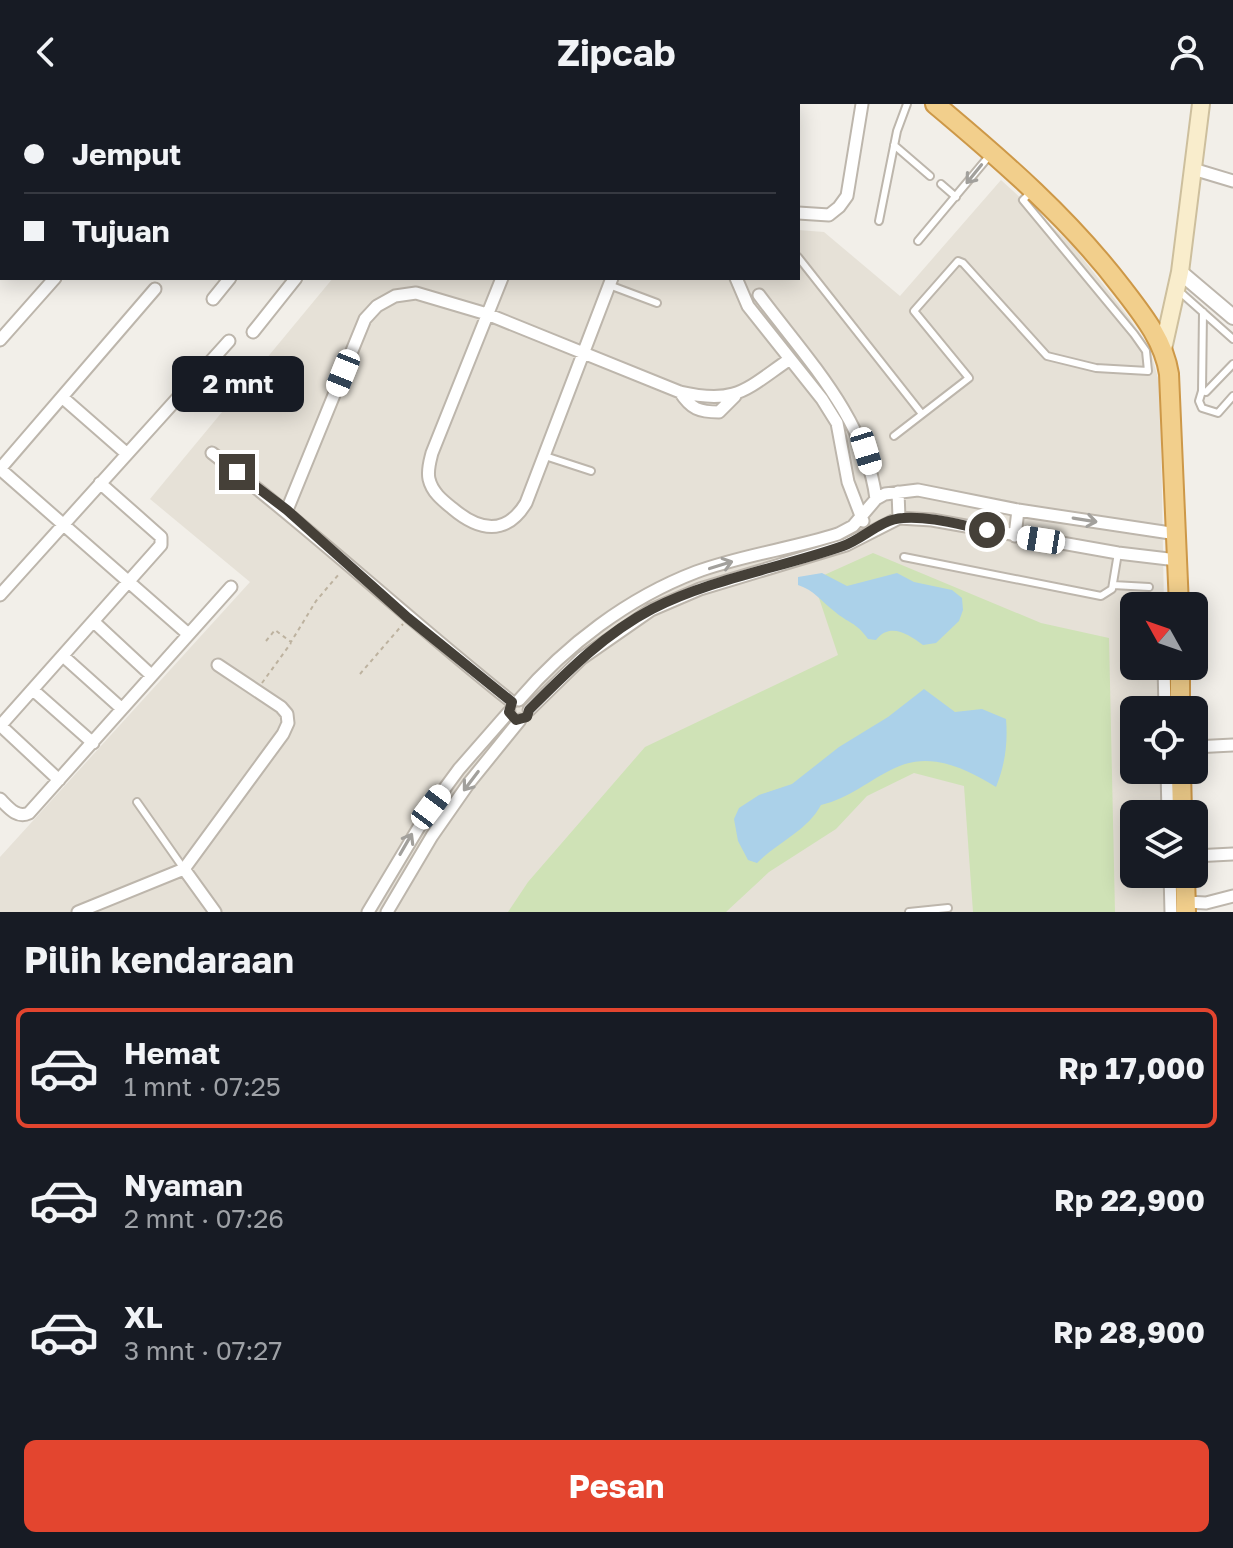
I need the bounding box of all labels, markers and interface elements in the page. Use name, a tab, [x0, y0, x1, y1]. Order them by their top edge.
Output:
icon: back	[24, 30, 68, 74]
icon: person	[1165, 30, 1209, 74]
text: Zipcab	[557, 31, 676, 74]
text: Jemput	[72, 136, 181, 172]
one-way arrow	[965, 163, 983, 184]
text: Tujuan	[72, 213, 170, 249]
car	[323, 346, 363, 400]
callout: 2 mnt	[171, 356, 303, 412]
text: 2 mnt	[202, 368, 274, 399]
car	[848, 425, 884, 477]
route end	[219, 454, 255, 490]
route start	[969, 512, 1005, 548]
one-way arrow	[1072, 513, 1097, 528]
car	[1015, 524, 1067, 556]
one-way arrow	[707, 557, 733, 572]
north arrow	[1120, 592, 1208, 680]
map controls	[1120, 592, 1208, 888]
button: locate	[1120, 696, 1208, 784]
one-way arrow	[463, 770, 480, 791]
car	[407, 781, 455, 833]
button: layers	[1120, 800, 1208, 888]
one-way arrow	[398, 833, 414, 856]
text: Pilih kendaraan	[24, 938, 294, 981]
icon: car	[28, 1032, 100, 1104]
text: Hemat	[124, 1035, 220, 1071]
text: Rp 17,000	[1058, 1050, 1205, 1086]
text: 1 mnt · 07:25	[124, 1071, 281, 1102]
icon: car	[28, 1164, 100, 1236]
text: Nyaman	[124, 1167, 243, 1203]
text: Rp 22,900	[1054, 1182, 1205, 1218]
text: 2 mnt · 07:26	[124, 1203, 284, 1234]
icon: car	[28, 1296, 100, 1368]
text: XL	[124, 1299, 163, 1335]
text: Rp 28,900	[1053, 1314, 1205, 1350]
text: 3 mnt · 07:27	[124, 1335, 282, 1366]
button: Pesan	[24, 1440, 1209, 1532]

